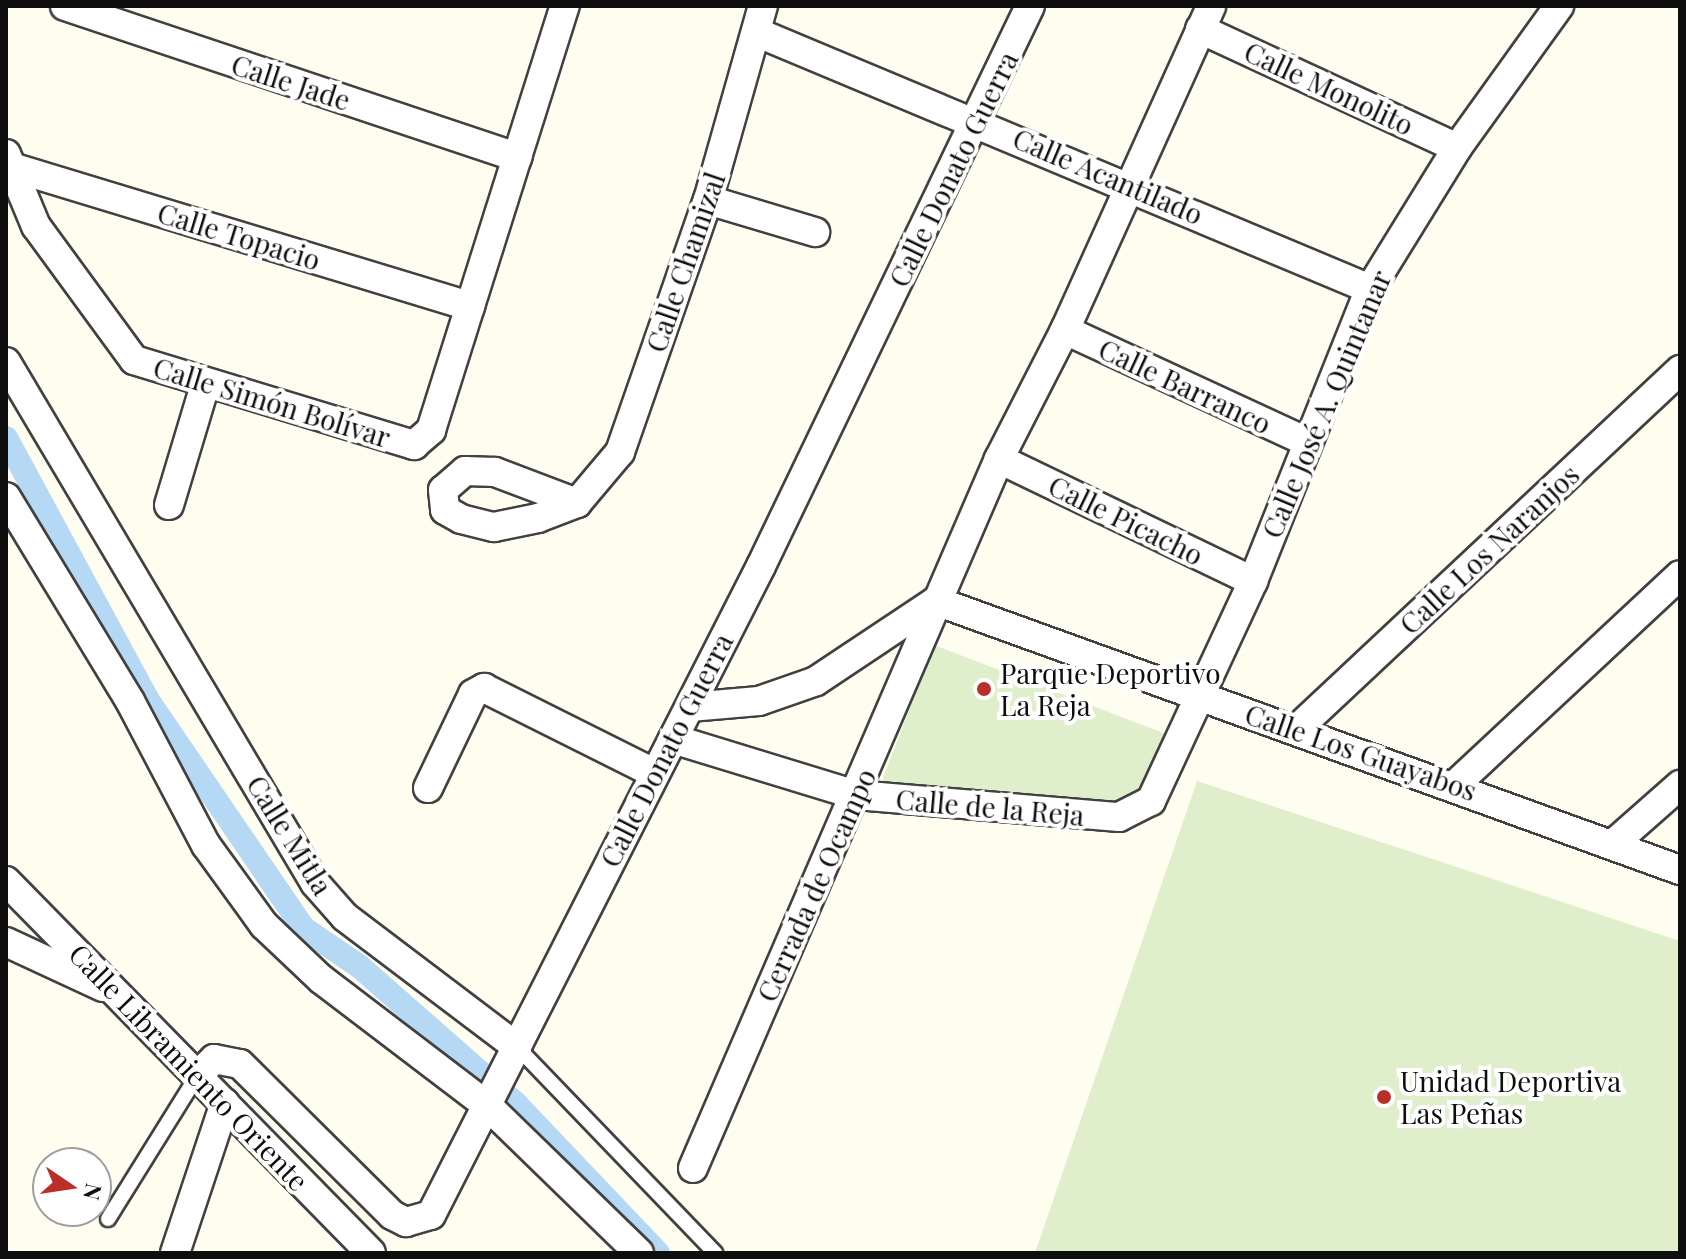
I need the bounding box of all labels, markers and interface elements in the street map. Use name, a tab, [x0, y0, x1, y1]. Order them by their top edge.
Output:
street label: Calle Monolito	[1239, 34, 1419, 142]
street label: Calle Donato Guerra	[881, 46, 1025, 292]
street label: Calle Jade	[227, 47, 355, 117]
street label: Calle Acantilado	[1008, 121, 1208, 231]
street label: Calle Chamizal	[638, 168, 732, 356]
street label: Calle Topacio	[153, 195, 325, 277]
street label: Calle José A. Quintanar	[1254, 265, 1398, 543]
street label: Calle Barranco	[1094, 331, 1276, 441]
street label: Calle Simón Bolívar	[149, 350, 395, 454]
street label: Calle Los Naranjos	[1392, 457, 1586, 641]
street label: Calle Picacho	[1043, 468, 1209, 572]
street label: Calle Donato Guerra	[593, 628, 739, 872]
place label: Parque Deportivo La Reja	[1000, 656, 1221, 722]
marker: Parque Deportivo La Reja	[975, 680, 993, 698]
street label: Calle Los Guayabos	[1241, 697, 1481, 807]
street label: Cerrada de Ocampo	[749, 763, 883, 1007]
street label: Calle Mitla	[240, 769, 340, 901]
street label: Calle de la Reja	[894, 782, 1086, 832]
street label: Calle Libramiento Oriente	[62, 937, 316, 1197]
place label: Unidad Deportiva Las Peñas	[1400, 1064, 1621, 1130]
marker: Unidad Deportiva Las Peñas	[1375, 1088, 1393, 1106]
north arrow	[32, 1147, 112, 1227]
text: N	[77, 1181, 110, 1203]

